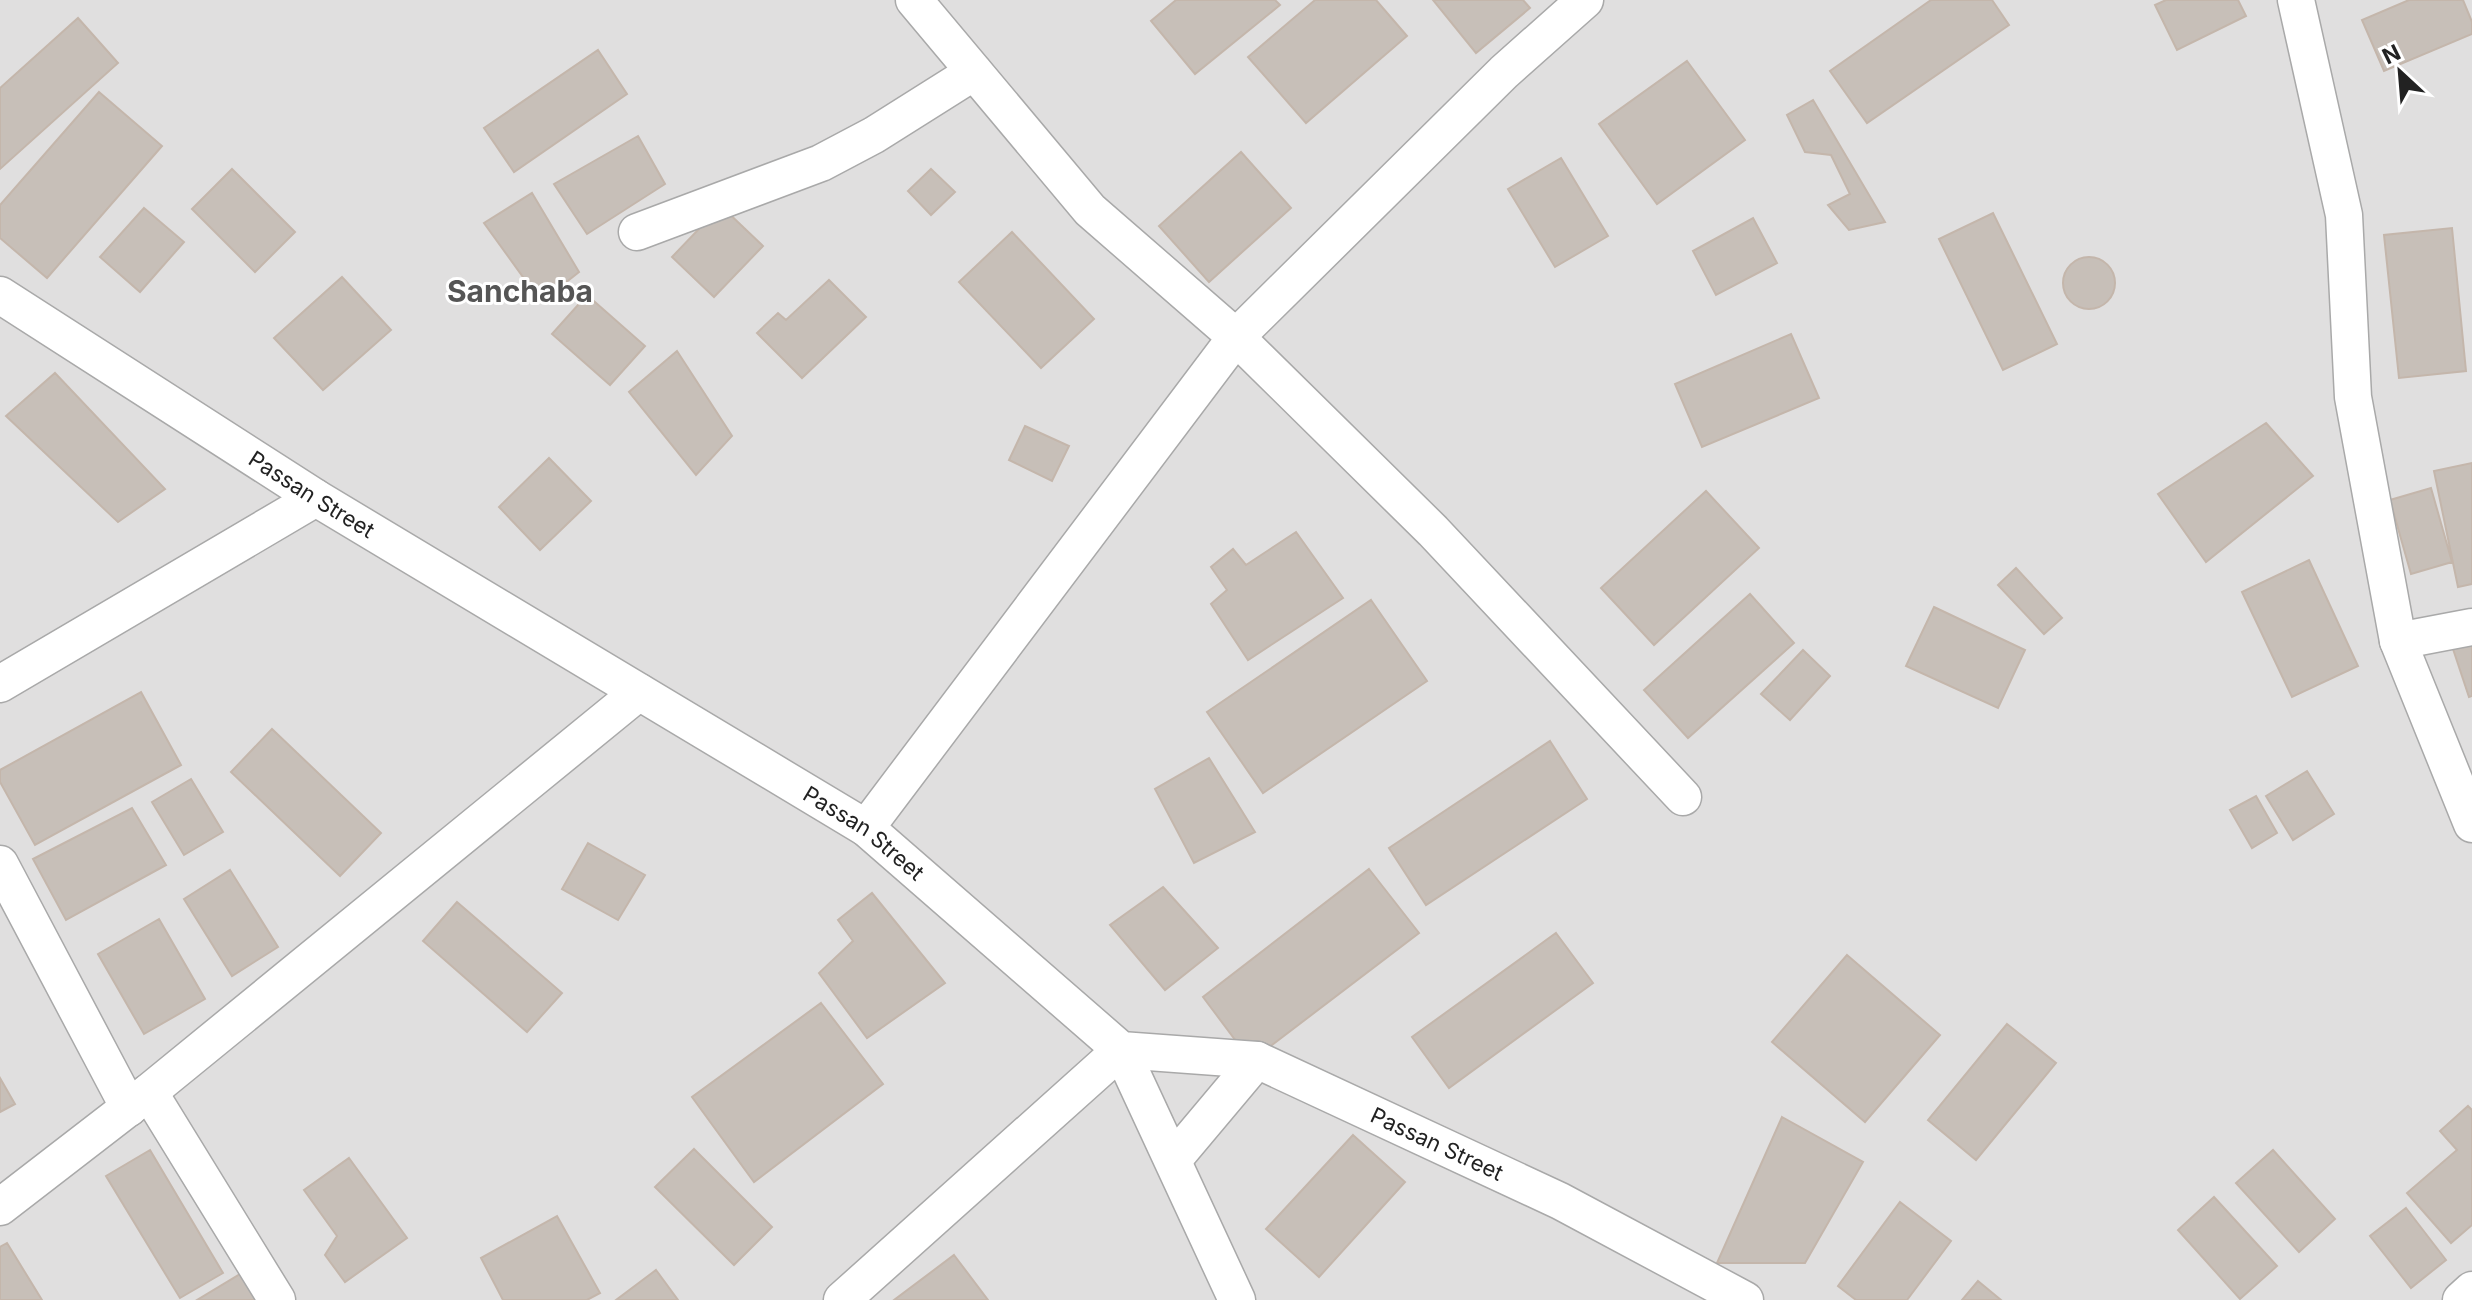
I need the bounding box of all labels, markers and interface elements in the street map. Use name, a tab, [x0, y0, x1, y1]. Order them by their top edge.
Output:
north arrow	[2360, 32, 2440, 112]
text: N	[2378, 39, 2404, 69]
district label: Sanchaba	[447, 273, 593, 309]
street label: Passan Street	[244, 445, 379, 543]
street label: Passan Street	[799, 781, 929, 886]
street label: Passan Street	[1367, 1102, 1507, 1186]

